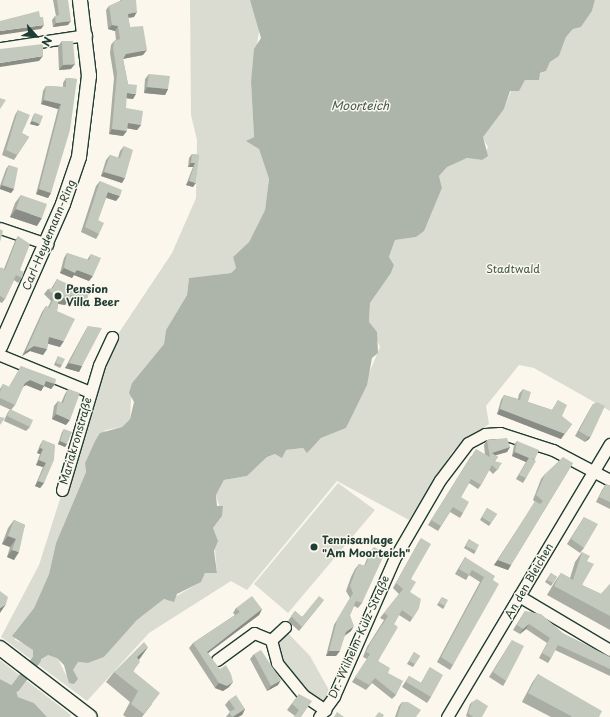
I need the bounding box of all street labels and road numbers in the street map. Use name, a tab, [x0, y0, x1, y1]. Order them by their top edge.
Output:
street label: Carl-Heydemann-Ring	[20, 178, 78, 292]
street label: Mariakronstraße	[57, 396, 95, 486]
street label: An den Bleichen	[502, 541, 556, 621]
street label: Dr.-Wilhelm-Külz-Straße	[326, 574, 392, 700]

